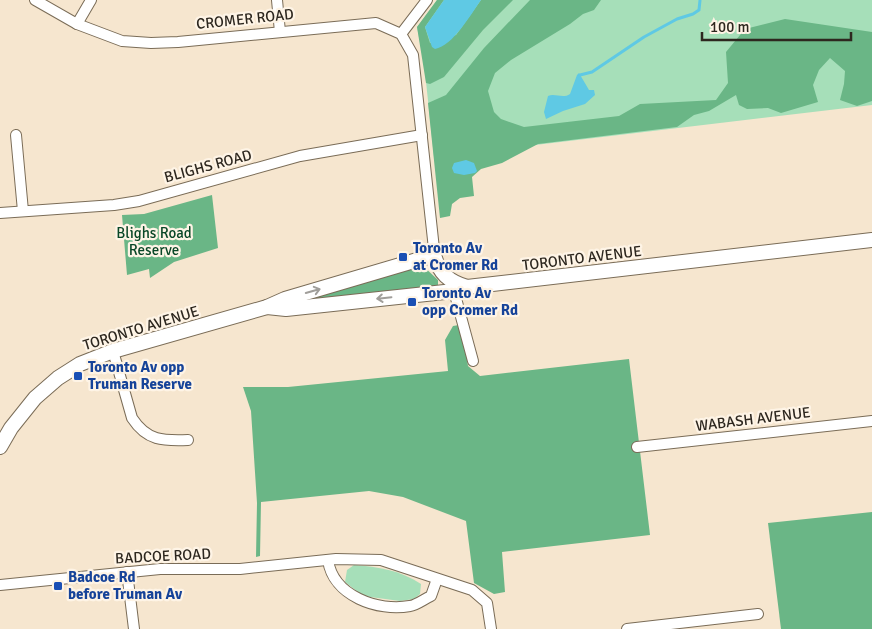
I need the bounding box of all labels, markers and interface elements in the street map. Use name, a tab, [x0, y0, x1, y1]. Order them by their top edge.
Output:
street label: CROMER ROAD	[195, 5, 295, 33]
scale bar	[702, 10, 851, 42]
text: 100 m	[710, 18, 750, 36]
street label: BLIGHS ROAD	[162, 146, 254, 186]
park label: Blighs Road Reserve	[116, 224, 192, 259]
place label: Toronto Av at Cromer Rd	[413, 239, 498, 274]
street label: TORONTO AVENUE	[521, 242, 643, 274]
marker: Toronto Av at Cromer Rd	[397, 251, 409, 263]
place label: Toronto Av opp Cromer Rd	[422, 284, 518, 319]
one-way arrow	[305, 285, 321, 295]
one-way arrow	[376, 293, 392, 303]
marker: Toronto Av opp Cromer Rd	[406, 296, 418, 308]
street label: TORONTO AVENUE	[81, 302, 201, 354]
place label: Toronto Av opp Truman Reserve	[88, 358, 192, 393]
marker: Toronto Av opp Truman Reserve	[72, 370, 84, 382]
street label: WABASH AVENUE	[694, 403, 812, 435]
street label: BADCOE ROAD	[115, 545, 211, 567]
place label: Badcoe Rd before Truman Av	[68, 568, 183, 603]
marker: Badcoe Rd before Truman Av	[52, 580, 64, 592]

